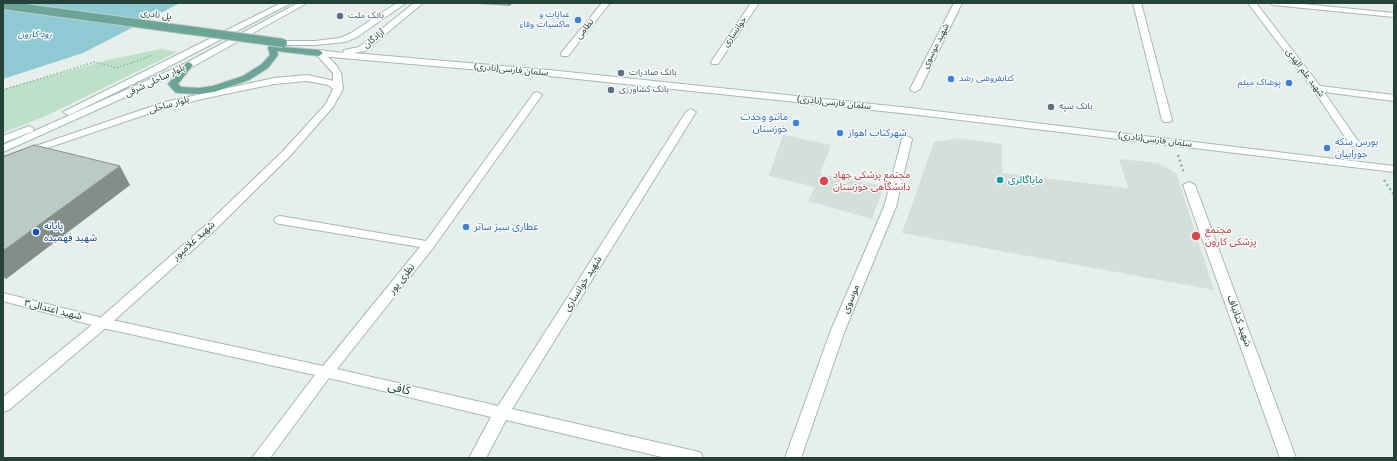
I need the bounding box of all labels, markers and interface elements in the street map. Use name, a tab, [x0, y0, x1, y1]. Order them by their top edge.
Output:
street label: پل نادری	[140, 7, 172, 23]
place label: عبایات و ماکسیات وفاء	[520, 10, 570, 31]
marker: بانک ملت	[335, 11, 345, 21]
place label: بانک ملت	[348, 11, 384, 21]
marker: عبایات و ماکسیات وفاء	[573, 15, 583, 25]
street label: خوانساری	[721, 15, 749, 49]
street label: نظامی	[574, 17, 596, 41]
street label: شهید موسوی	[920, 22, 952, 70]
street label: آزادگان	[361, 27, 387, 51]
water label: رود کارون	[18, 30, 52, 40]
street label: شهید علم الهدی	[1283, 47, 1327, 99]
street label: سلمان فارسی(نادری)	[473, 61, 549, 79]
street label: بلوار ساحلی شرقی	[123, 62, 187, 100]
marker: بانک صادرات	[616, 68, 626, 78]
place label: بانک صادرات	[629, 68, 677, 78]
marker: کتابفروشی رشد	[946, 74, 956, 84]
place label: کتابفروشی رشد	[959, 74, 1014, 84]
place label: پوشاک میثم	[1238, 78, 1281, 88]
marker: پوشاک میثم	[1284, 78, 1294, 88]
marker: بانک کشاورزی	[606, 85, 616, 95]
place label: بانک کشاورزی	[619, 85, 669, 95]
street label: بلوار ساحلی	[148, 94, 190, 116]
street label: سلمان فارسی(نادری)	[796, 94, 872, 112]
marker: بانک سپه	[1046, 102, 1056, 112]
place label: بانک سپه	[1059, 102, 1092, 112]
place label: مانتو وحدت خوزستان	[740, 111, 788, 134]
marker: مانتو وحدت خوزستان	[791, 118, 801, 128]
place label: شهرکتاب اهواز	[848, 127, 907, 139]
marker: شهرکتاب اهواز	[835, 128, 845, 138]
street label: سلمان فارسی(نادری)	[1117, 130, 1193, 150]
place label: بورس سکه جورابیان	[1335, 136, 1378, 160]
marker: بورس سکه جورابیان	[1322, 143, 1332, 153]
place label: مجتمع پزشکی جهاد دانشگاهی خوزستان	[833, 169, 910, 192]
place label: مایاگالری	[1008, 174, 1043, 186]
marker: مجتمع پزشکی جهاد دانشگاهی خوزستان	[818, 175, 830, 187]
marker: مایاگالری	[995, 175, 1005, 185]
street label: شهید غلامپور	[170, 219, 218, 263]
place label: پایانه شهید فهمیده	[44, 220, 97, 244]
place label: عطاری سبز ساتر	[474, 221, 538, 233]
marker: عطاری سبز ساتر	[461, 222, 471, 232]
place label: مجتمع پزشکی کارون	[1205, 224, 1257, 248]
marker: پایانه شهید فهمیده	[31, 227, 41, 237]
marker: مجتمع پزشکی کارون	[1190, 230, 1202, 242]
street label: شهید خوانساری	[561, 254, 605, 314]
street label: نظری پور	[386, 261, 418, 297]
street label: موسوی	[840, 283, 862, 315]
street label: شهید کتانباف	[1224, 293, 1254, 349]
street label: شهید اعتدالی۳	[23, 297, 83, 323]
street label: کافی	[386, 379, 412, 399]

